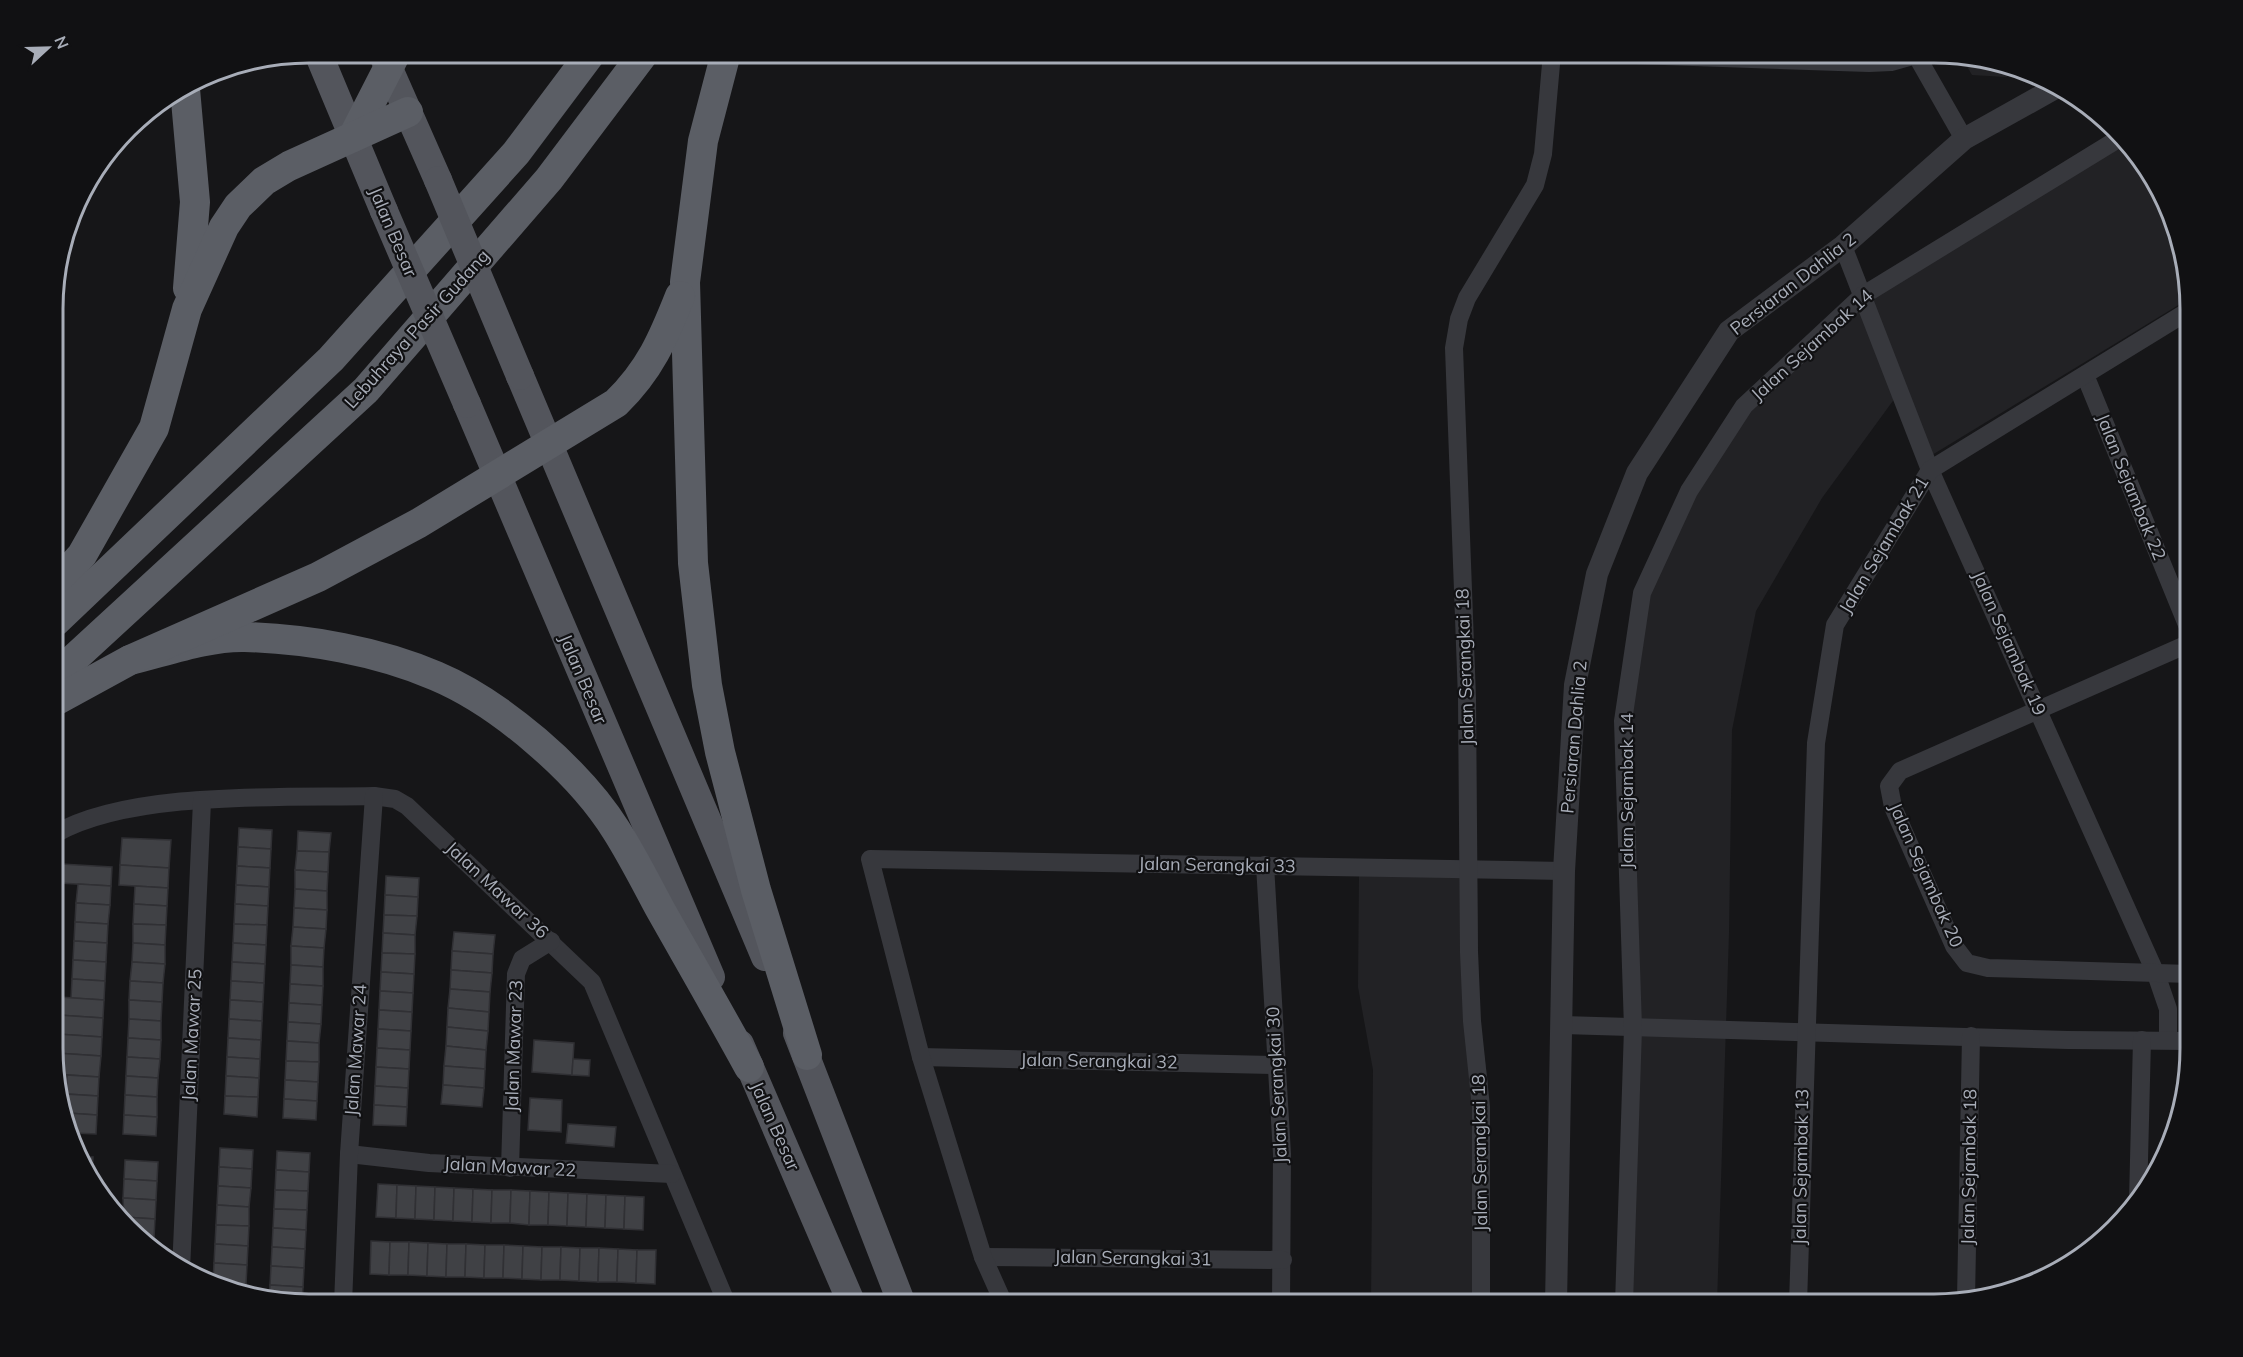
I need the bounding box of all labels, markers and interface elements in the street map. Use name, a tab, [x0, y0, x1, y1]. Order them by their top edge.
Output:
north arrow	[18, 18, 78, 78]
text: N	[50, 33, 73, 52]
street label: Jalan Besar	[364, 183, 423, 281]
street label: Persiaran Dahlia 2	[1725, 227, 1860, 340]
street label: Lebuhraya Pasir Gudang	[339, 244, 494, 413]
street label: Jalan Sejambak 14	[1746, 284, 1878, 405]
street label: Jalan Sejambak 22	[2092, 410, 2171, 563]
street label: Jalan Sejambak 21	[1834, 472, 1934, 618]
street label: Jalan Sejambak 19	[1967, 567, 2052, 719]
street label: Jalan Serangkai 18	[1450, 588, 1479, 746]
street label: Jalan Besar	[554, 630, 613, 728]
street label: Persiaran Dahlia 2	[1555, 659, 1592, 815]
street label: Jalan Sejambak 14	[1615, 713, 1638, 869]
street label: Jalan Sejambak 20	[1884, 799, 1969, 951]
street label: Jalan Mawar 36	[441, 836, 554, 943]
street label: Jalan Serangkai 33	[1138, 852, 1296, 877]
street label: Jalan Mawar 25	[177, 968, 206, 1102]
street label: Jalan Mawar 23	[500, 979, 527, 1112]
street label: Jalan Mawar 24	[339, 983, 372, 1117]
street label: Jalan Serangkai 30	[1261, 1006, 1292, 1164]
street label: Jalan Serangkai 32	[1020, 1048, 1178, 1073]
street label: Jalan Serangkai 18	[1467, 1074, 1492, 1232]
street label: Jalan Besar	[746, 1078, 806, 1174]
street label: Jalan Sejambak 13	[1788, 1089, 1813, 1245]
street label: Jalan Sejambak 18	[1956, 1089, 1981, 1245]
street label: Jalan Mawar 22	[443, 1152, 577, 1181]
street label: Jalan Serangkai 31	[1054, 1245, 1212, 1270]

